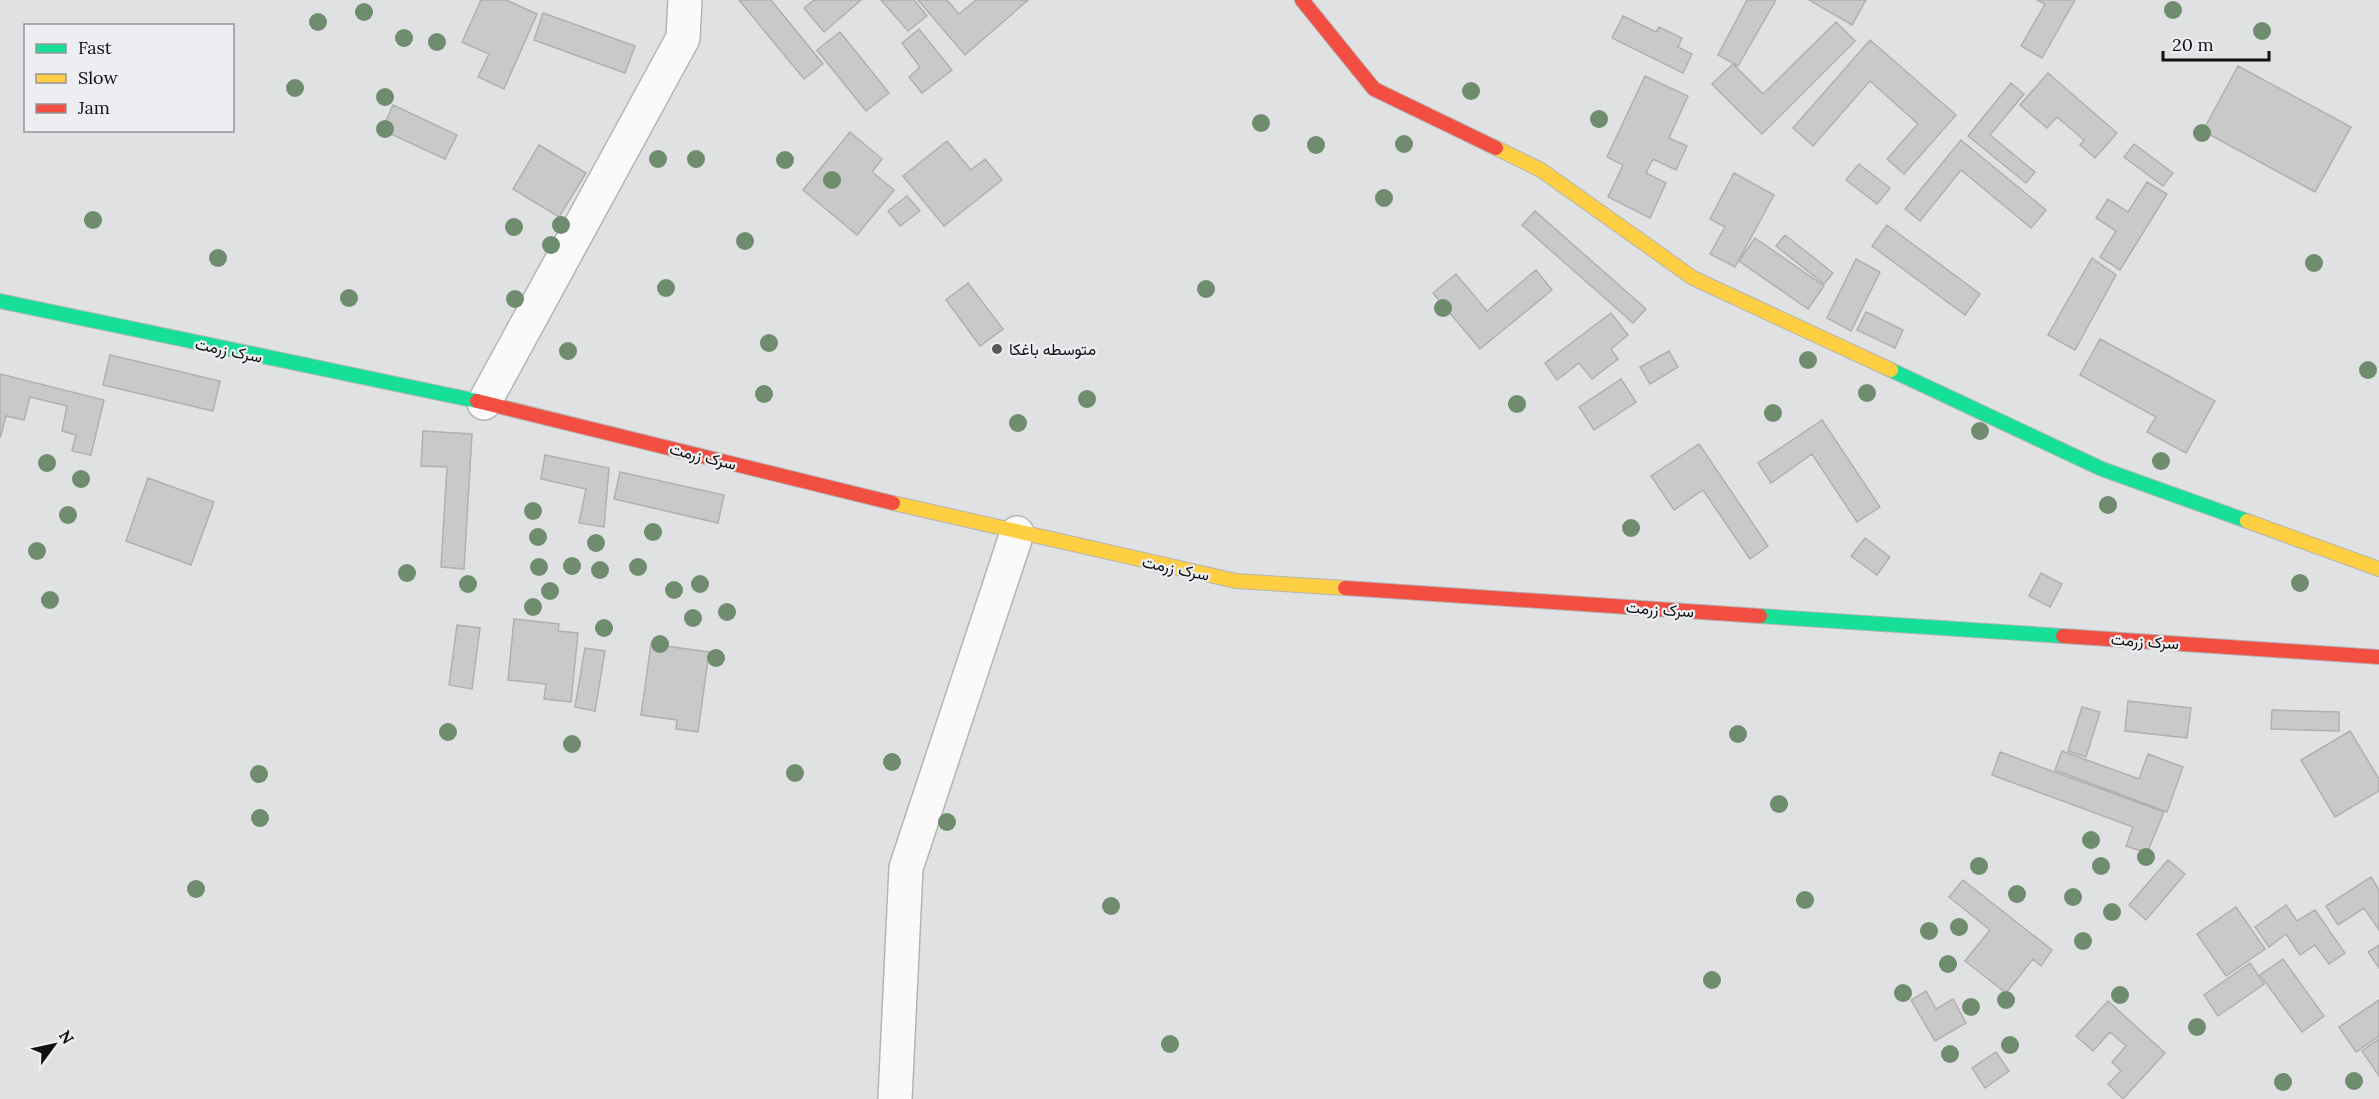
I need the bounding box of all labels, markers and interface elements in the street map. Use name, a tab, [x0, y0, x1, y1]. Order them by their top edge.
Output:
legend	[24, 24, 234, 132]
scale bar	[2163, 24, 2270, 62]
text: 20 m	[2172, 33, 2214, 56]
text: Fast	[78, 36, 112, 59]
text: Slow	[78, 66, 118, 89]
text: Jam	[77, 96, 110, 119]
street label: سرک زرمت	[193, 333, 265, 368]
place label: متوسطه باغکا	[1009, 339, 1096, 360]
marker: متوسطه باغکا	[990, 342, 1004, 356]
street label: سرک زرمت	[667, 438, 739, 475]
street label: سرک زرمت	[1140, 551, 1212, 586]
street label: سرک زرمت	[1625, 597, 1695, 622]
street label: سرک زرمت	[2110, 629, 2180, 654]
north arrow	[24, 1015, 84, 1075]
text: N	[55, 1026, 78, 1047]

